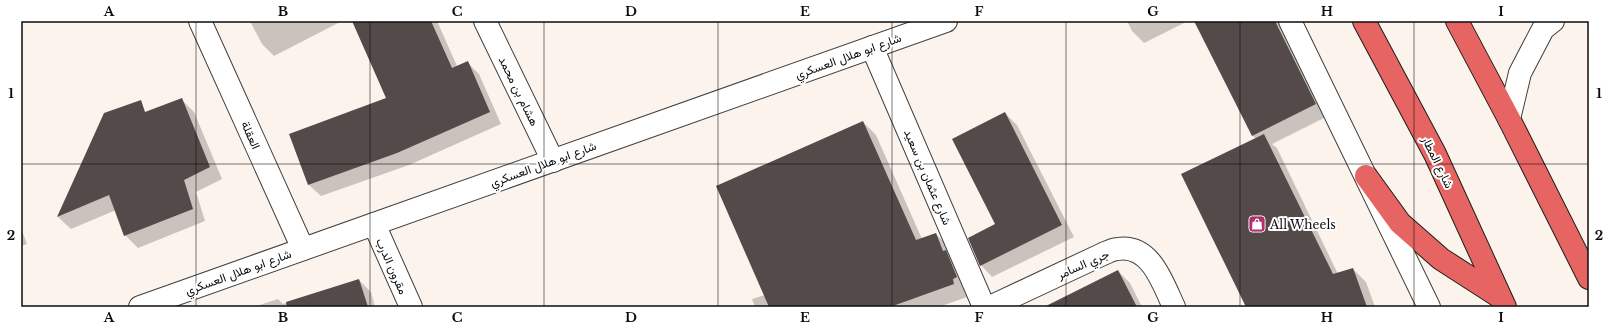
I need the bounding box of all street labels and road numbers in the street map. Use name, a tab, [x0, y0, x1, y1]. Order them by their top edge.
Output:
street label: شارع ابو هلال العسكري	[793, 30, 904, 85]
street label: هشام بن محمد	[495, 54, 542, 129]
street label: العقلة	[238, 119, 264, 151]
street label: شارع عثمان بن سعيد	[899, 127, 955, 228]
street label: شارع المطار	[1417, 133, 1457, 191]
street label: شارع ابو هلال العسكري	[488, 138, 599, 193]
street label: مقرون الدرب	[372, 236, 411, 297]
street label: شارع ابو هلال العسكري	[183, 246, 294, 301]
street label: جري السامر	[1054, 246, 1112, 285]

